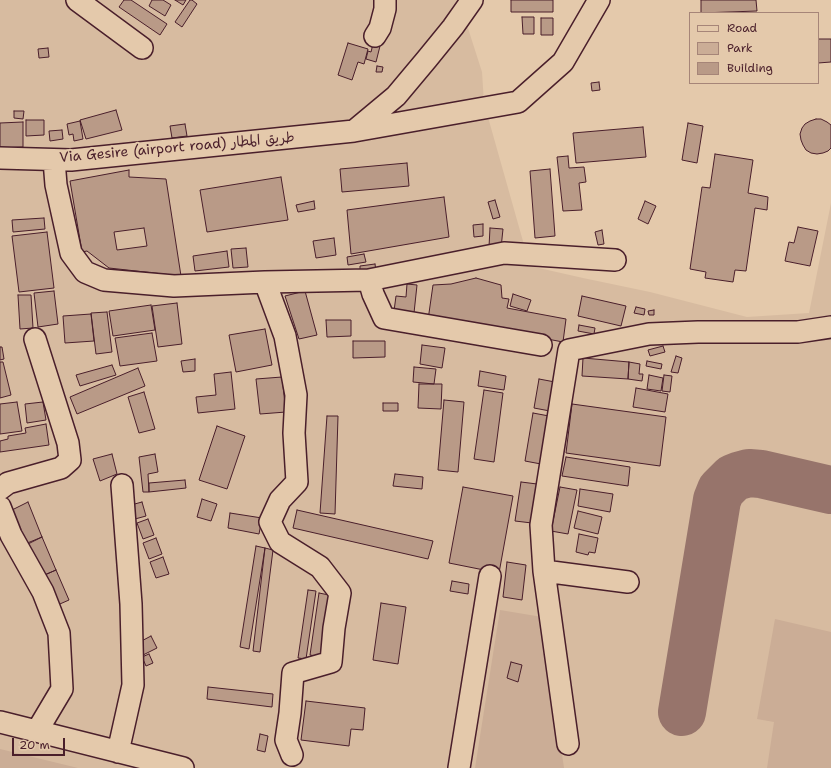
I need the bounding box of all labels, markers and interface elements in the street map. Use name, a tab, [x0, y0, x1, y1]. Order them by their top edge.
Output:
legend	[689, 12, 819, 84]
text: Road	[727, 20, 757, 36]
text: Park	[727, 40, 753, 56]
text: Building	[727, 60, 773, 76]
street label: Via Gesire (airport road) طريق المطار	[59, 129, 295, 167]
scale bar	[14, 730, 67, 756]
text: 20 m	[19, 737, 50, 753]

